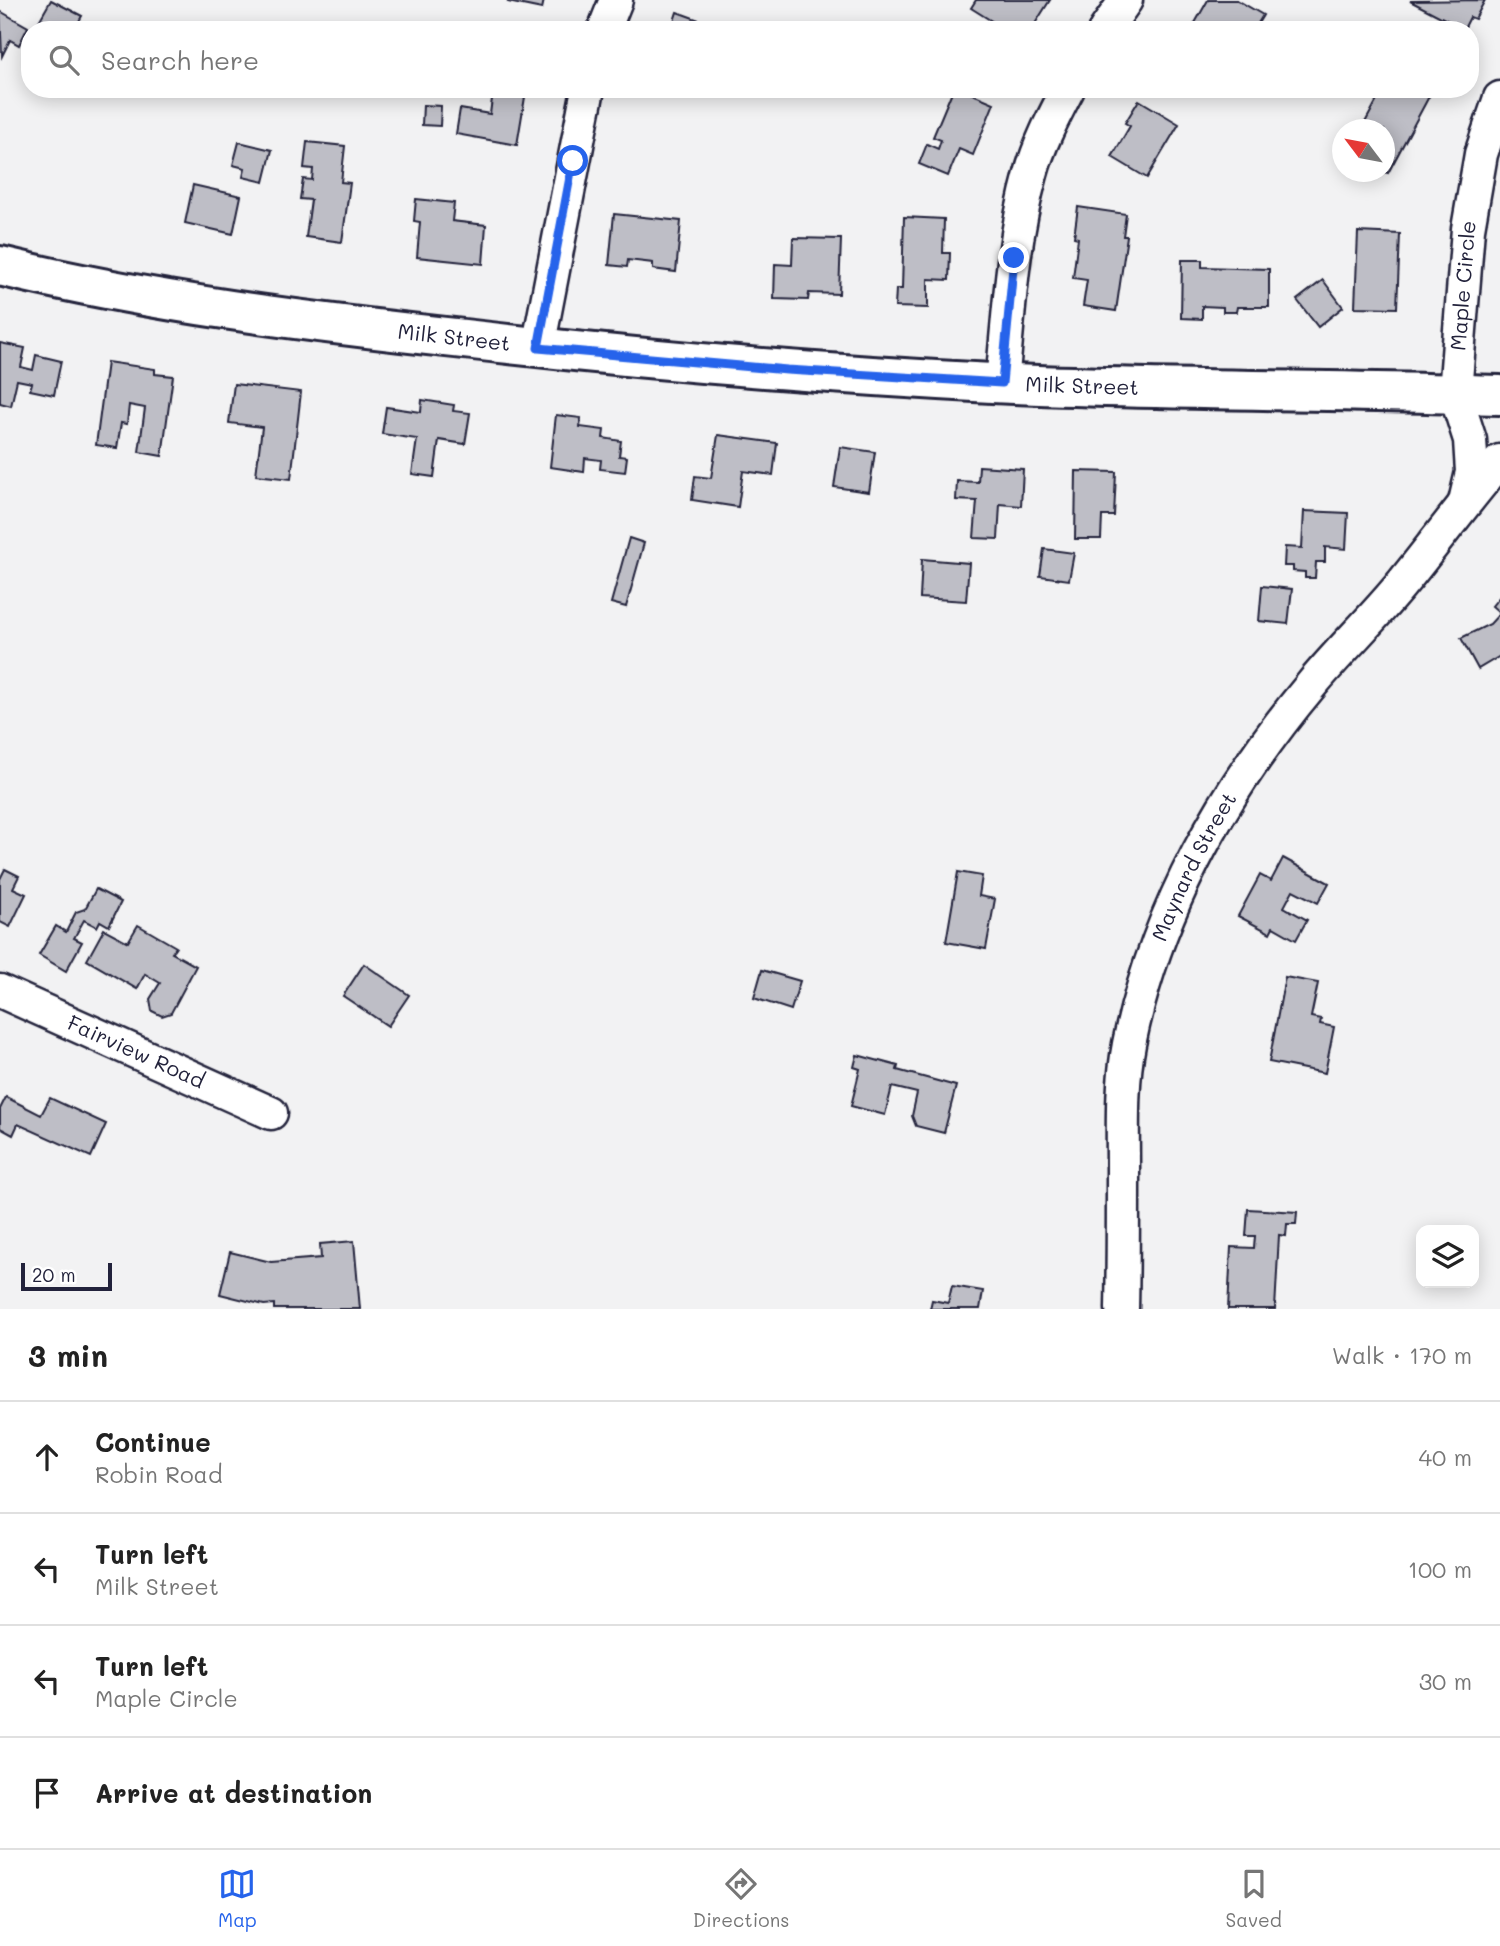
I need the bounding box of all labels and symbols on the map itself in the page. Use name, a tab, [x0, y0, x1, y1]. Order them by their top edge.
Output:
north arrow	[1332, 119, 1395, 182]
route start	[557, 145, 588, 176]
street label: Maple Circle	[1443, 218, 1481, 352]
route end	[998, 242, 1029, 273]
street label: Milk Street	[396, 317, 512, 356]
street label: Milk Street	[1025, 369, 1139, 400]
street label: Maynard Street	[1145, 787, 1242, 944]
street label: Fairview Road	[64, 1008, 209, 1093]
scale bar	[21, 1260, 112, 1292]

